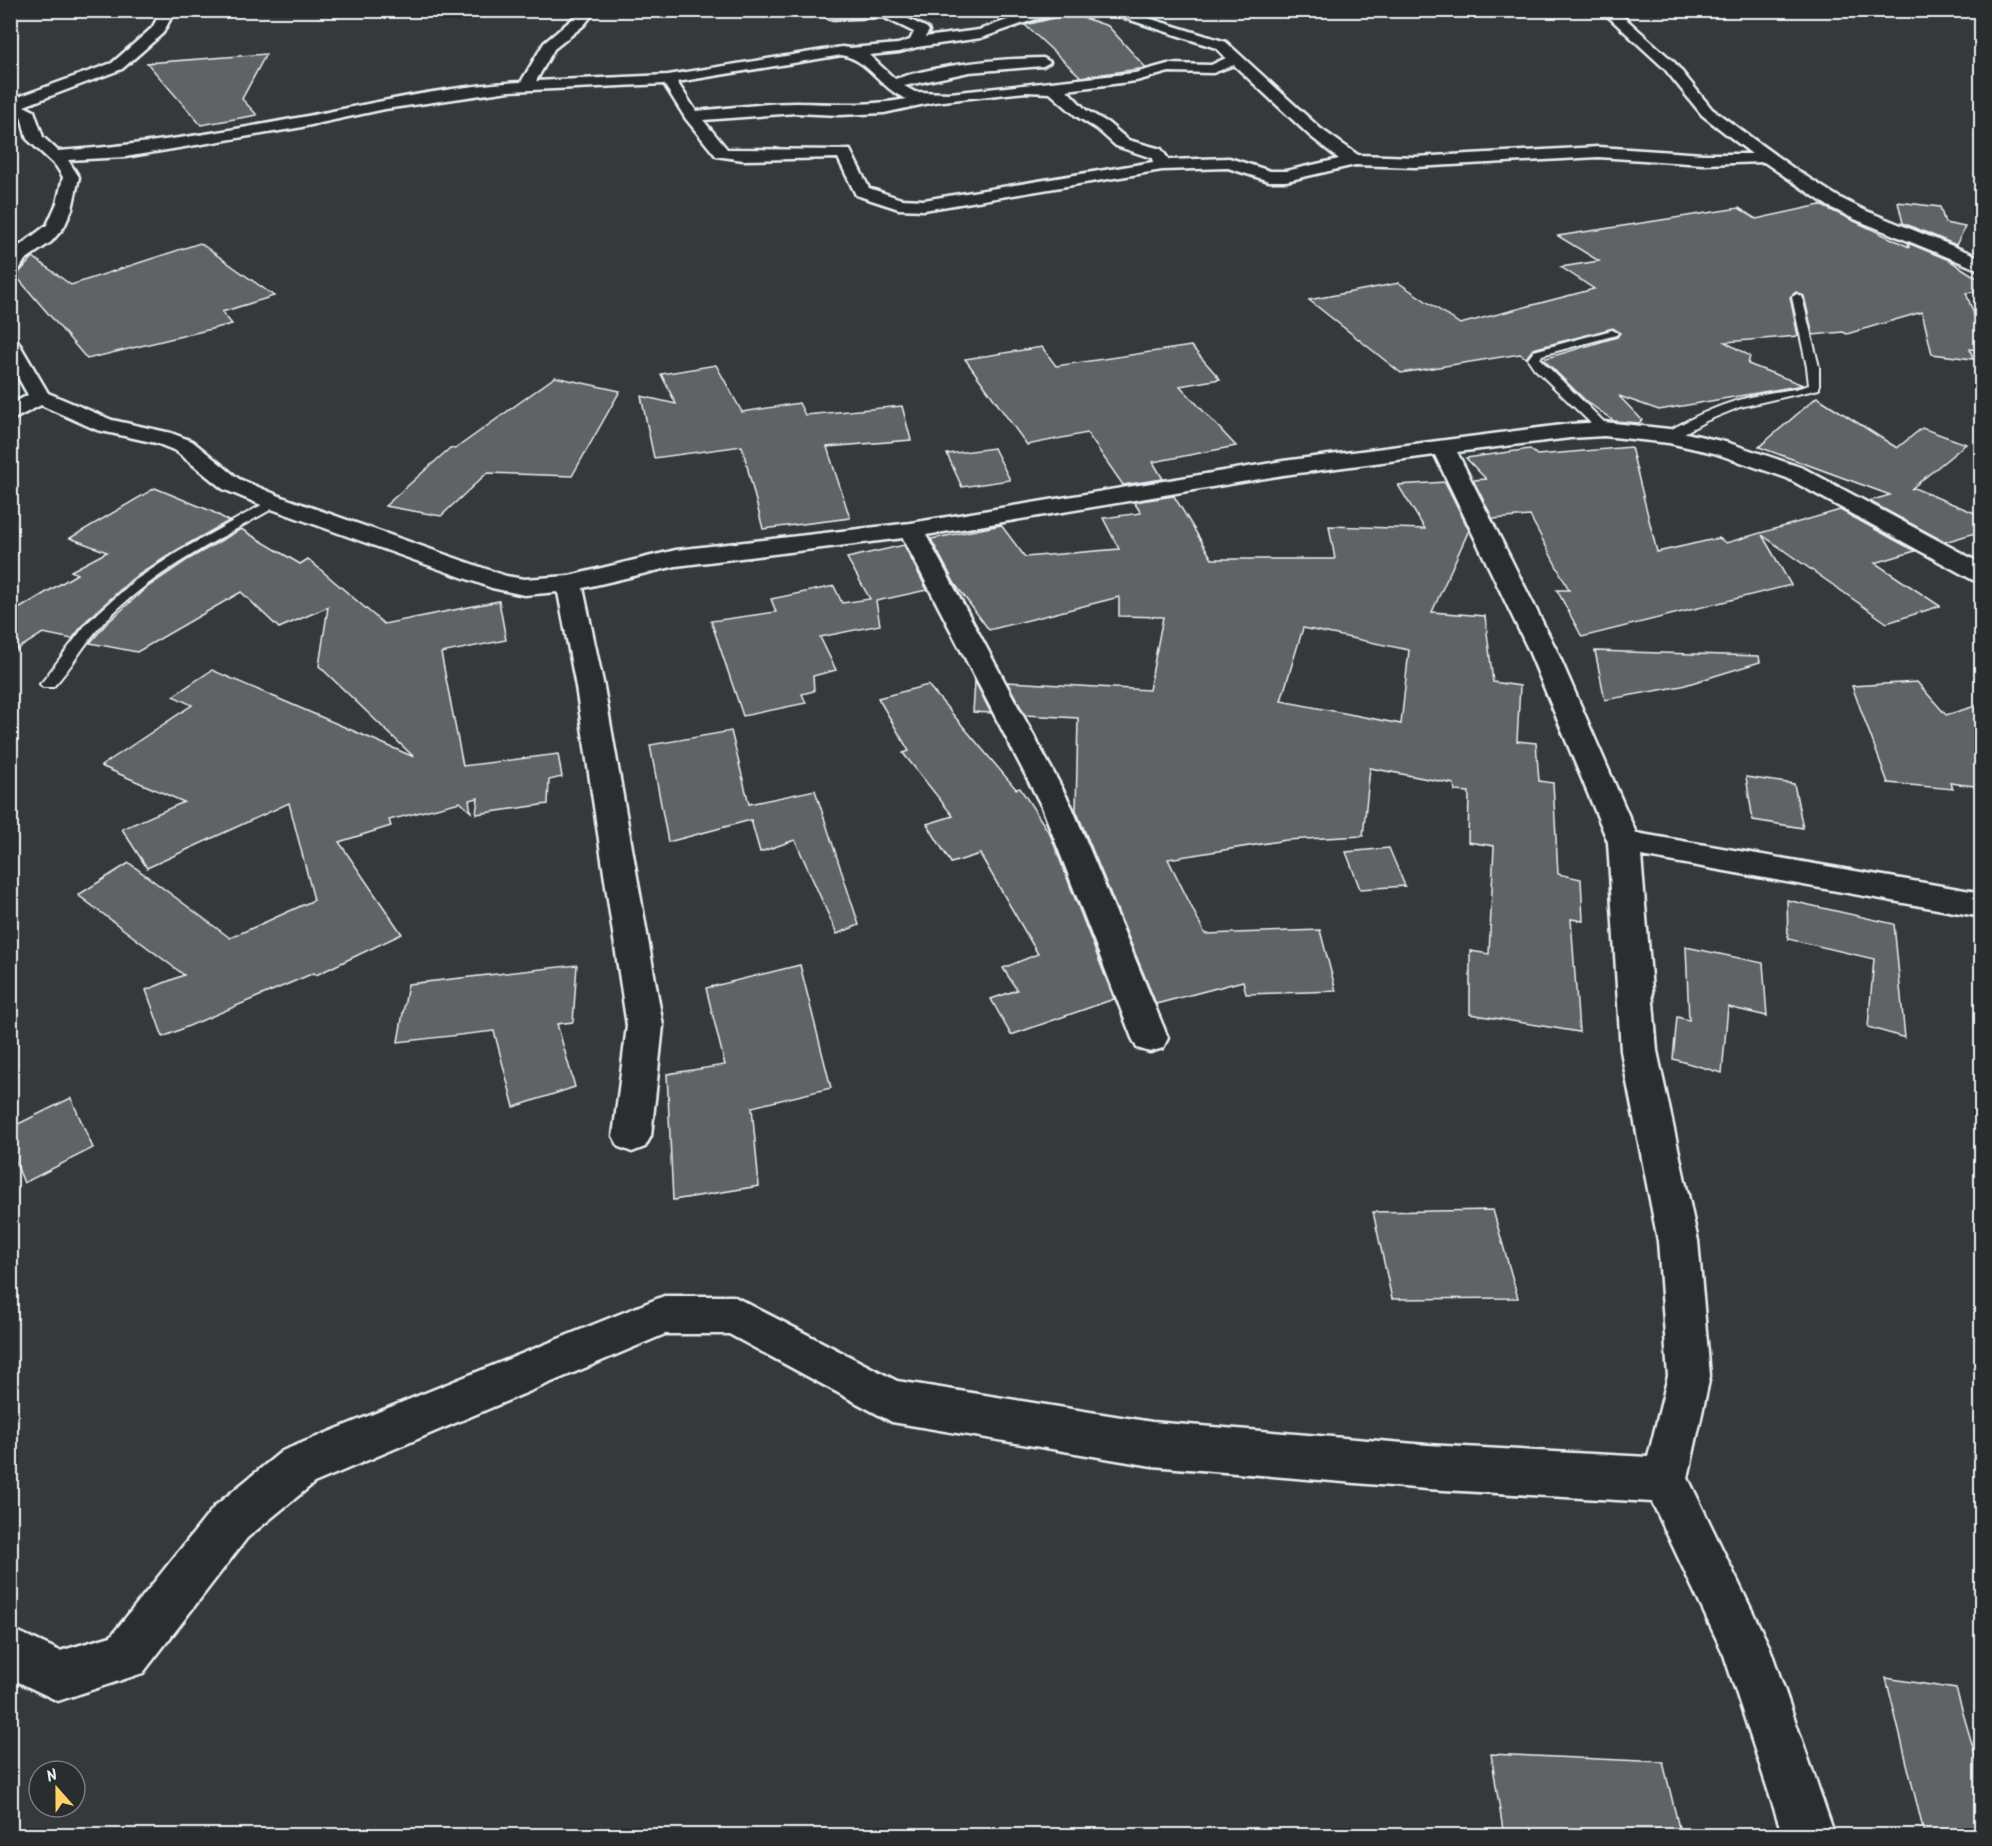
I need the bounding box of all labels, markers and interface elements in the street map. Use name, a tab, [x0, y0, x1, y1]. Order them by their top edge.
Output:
north arrow	[27, 1759, 87, 1819]
text: N	[43, 1763, 61, 1790]

